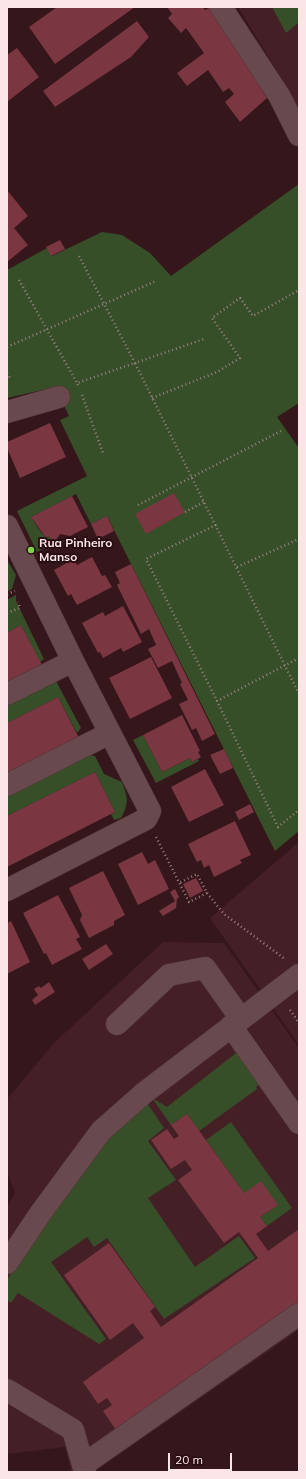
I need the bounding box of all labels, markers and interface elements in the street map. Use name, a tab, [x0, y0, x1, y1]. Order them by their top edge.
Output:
place label: Rua Pinheiro Manso	[39, 536, 112, 564]
marker: Rua Pinheiro Manso	[26, 545, 36, 555]
scale bar	[170, 1445, 234, 1471]
text: 20 m	[175, 1452, 203, 1467]

